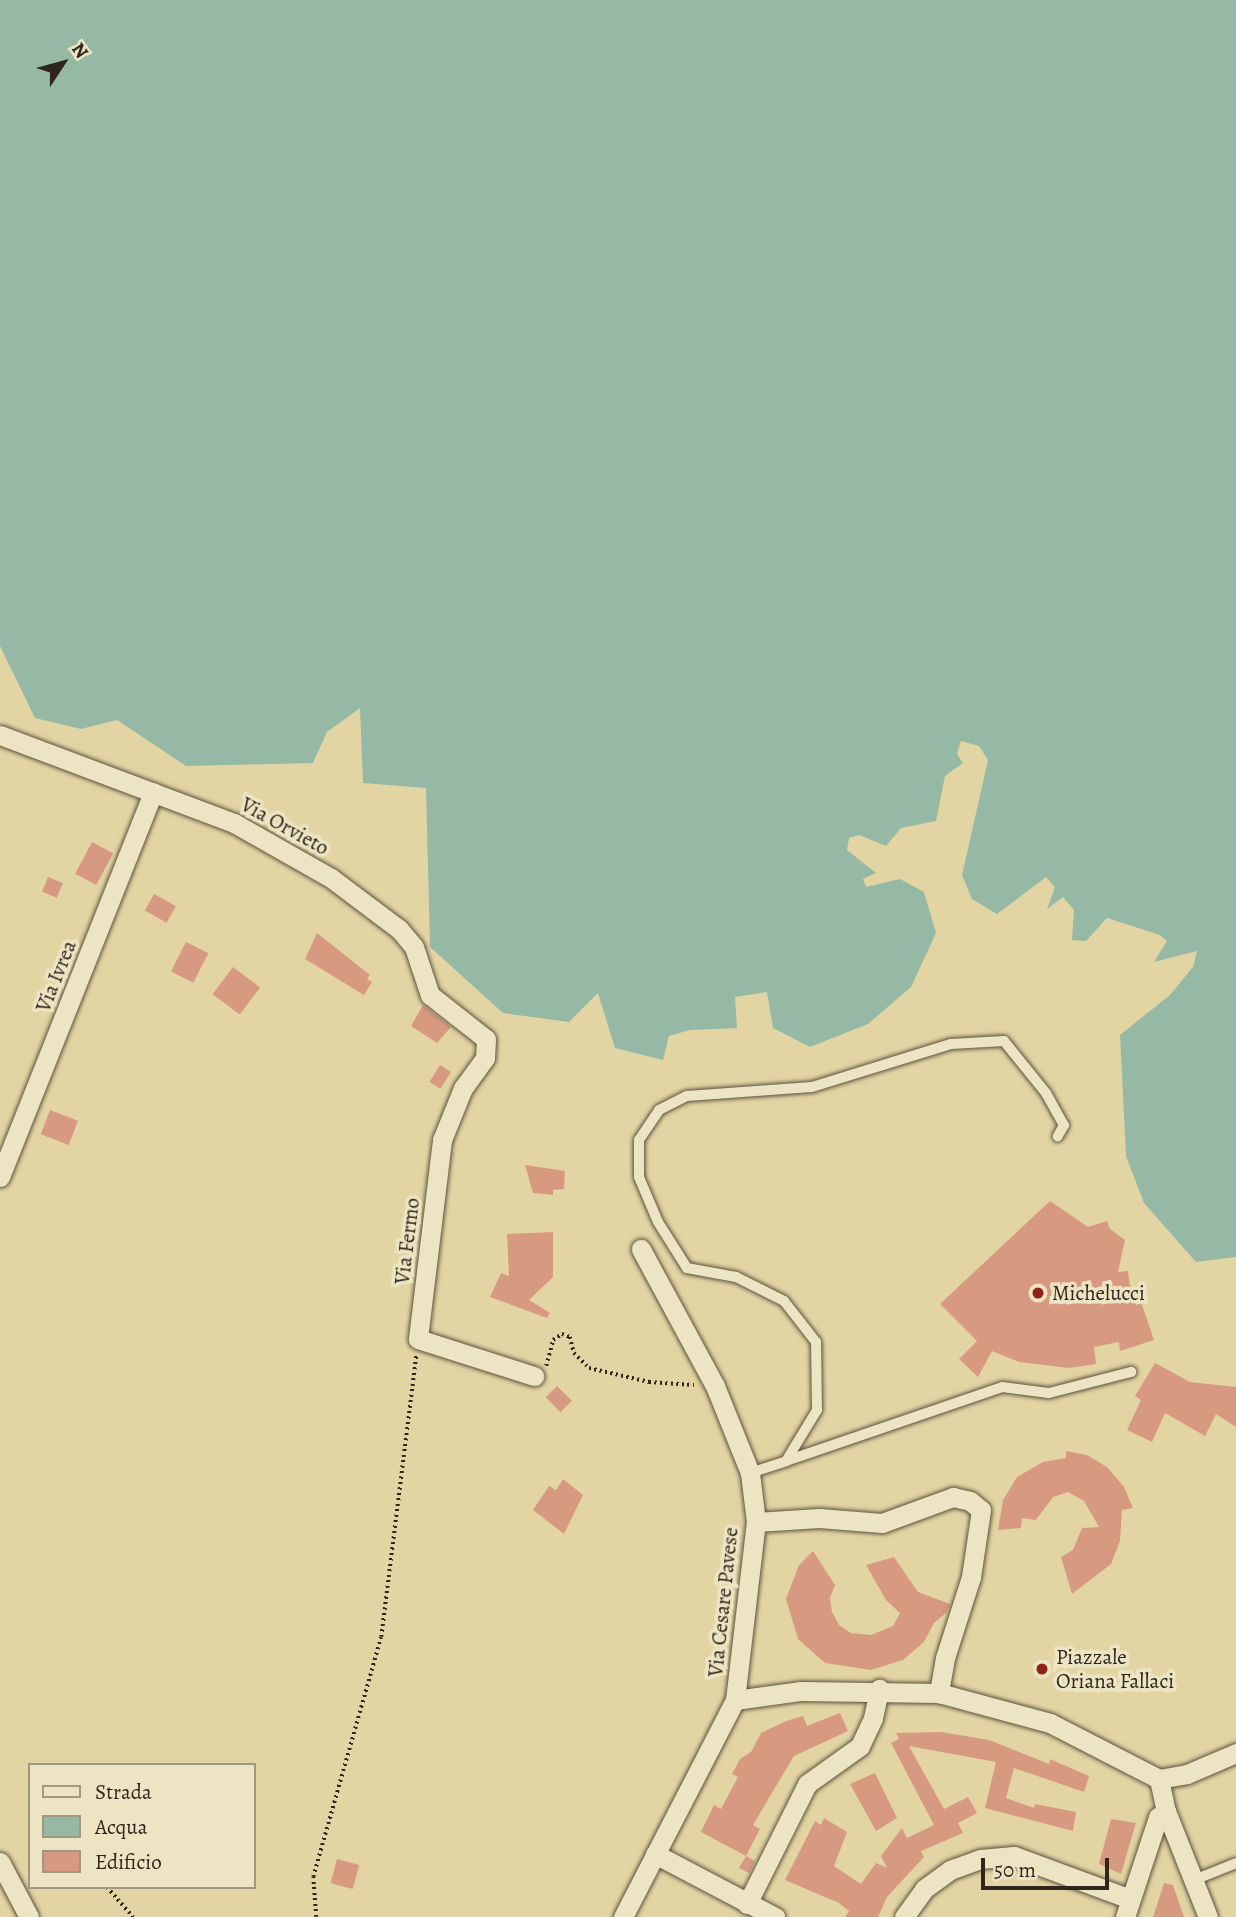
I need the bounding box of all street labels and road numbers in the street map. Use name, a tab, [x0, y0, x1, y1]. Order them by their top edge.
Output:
street label: Via Orvieto	[237, 792, 333, 860]
street label: Via Ivrea	[30, 936, 82, 1016]
street label: Via Fermo	[389, 1196, 425, 1286]
street label: Via Cesare Pavese	[703, 1526, 743, 1678]

